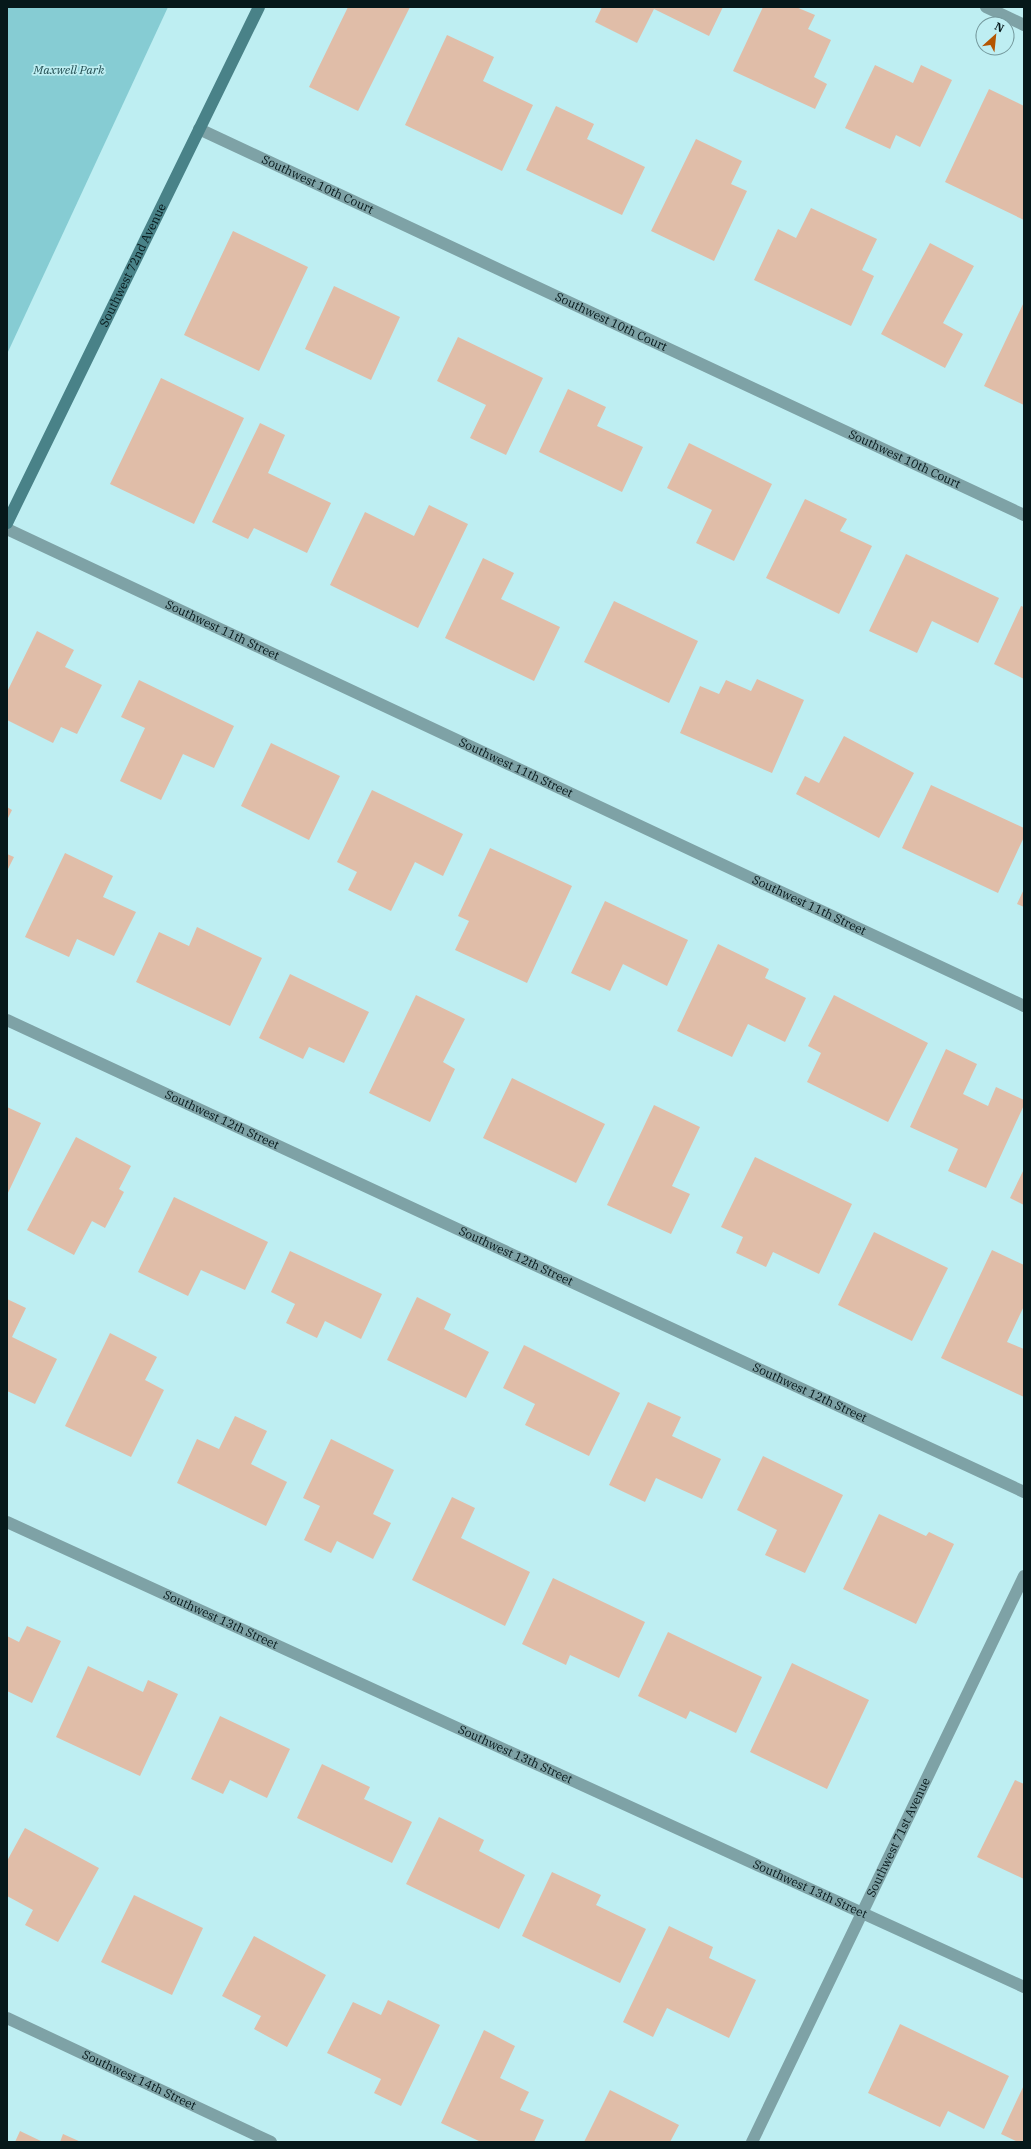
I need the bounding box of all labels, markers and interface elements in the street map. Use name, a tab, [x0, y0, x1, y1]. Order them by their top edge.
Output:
north arrow	[975, 16, 1015, 56]
text: N	[992, 19, 1007, 35]
park label: Maxwell Park	[33, 62, 105, 77]
street label: Southwest 10th Court	[259, 151, 376, 217]
street label: Southwest 72nd Avenue	[96, 201, 169, 329]
street label: Southwest 10th Court	[553, 289, 670, 354]
street label: Southwest 10th Court	[846, 426, 963, 491]
street label: Southwest 11th Street	[163, 596, 282, 663]
street label: Southwest 11th Street	[457, 734, 575, 800]
street label: Southwest 11th Street	[750, 872, 869, 938]
street label: Southwest 12th Street	[163, 1086, 282, 1152]
street label: Southwest 12th Street	[457, 1223, 576, 1289]
street label: Southwest 12th Street	[751, 1359, 869, 1425]
street label: Southwest 13th Street	[161, 1587, 280, 1652]
street label: Southwest 13th Street	[456, 1721, 575, 1787]
street label: Southwest 71st Avenue	[863, 1775, 933, 1899]
street label: Southwest 13th Street	[751, 1856, 870, 1921]
street label: Southwest 14th Street	[80, 2046, 199, 2113]

